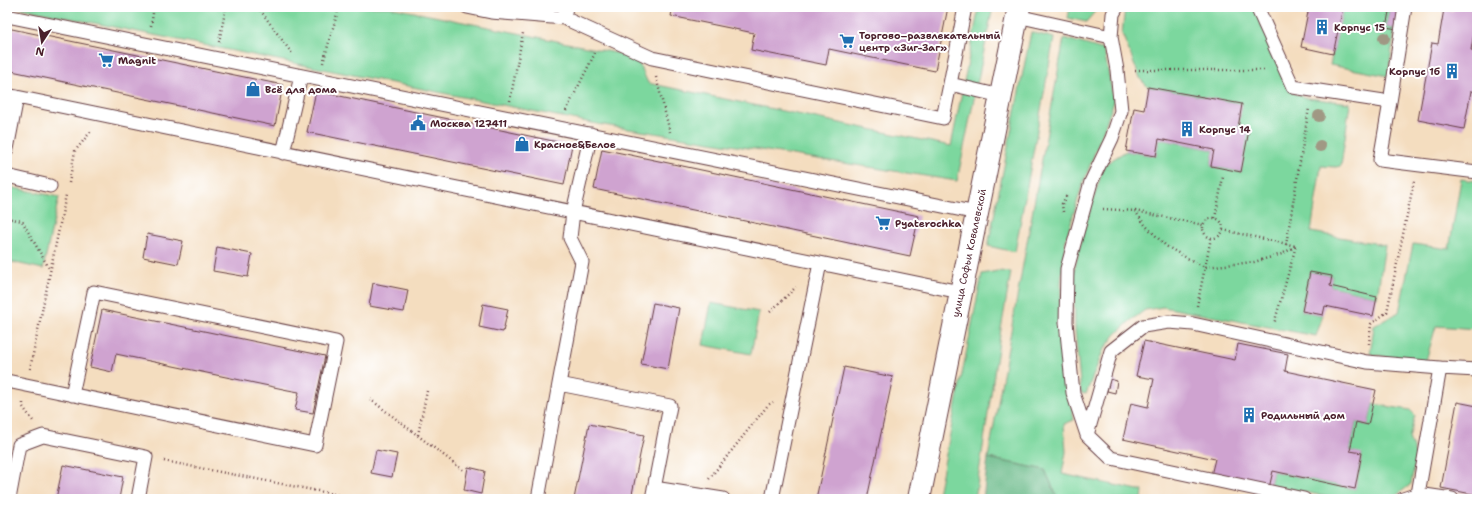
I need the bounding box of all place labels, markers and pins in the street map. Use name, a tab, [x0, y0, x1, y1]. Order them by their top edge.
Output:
building icon: Корпус 15	[1313, 18, 1331, 36]
place label: Корпус 15	[1334, 21, 1385, 34]
place label: Торгово–развлекательный центр «Зиг-Заг»	[859, 29, 1000, 54]
supermarket icon: Торгово–развлекательный центр «Зиг-Заг»	[838, 32, 856, 50]
supermarket icon: Magnit	[97, 51, 115, 69]
place label: Magnit	[118, 54, 156, 67]
building icon: Корпус 1б	[1443, 62, 1461, 80]
place label: Корпус 1б	[1389, 65, 1441, 78]
shop icon: Всё для дома	[244, 80, 262, 98]
place label: Всё для дома	[265, 83, 337, 96]
public building icon: Москва 127411	[409, 114, 427, 132]
place label: Москва 127411	[430, 117, 507, 130]
building icon: Корпус 14	[1178, 120, 1196, 138]
place label: Корпус 14	[1199, 123, 1251, 136]
shop icon: Красное&Белое	[513, 135, 531, 153]
place label: Красное&Белое	[534, 138, 616, 151]
supermarket icon: Pyaterochka	[874, 214, 892, 232]
place label: Pyaterochka	[895, 217, 962, 230]
building icon: Родильный дом	[1240, 406, 1258, 424]
place label: Родильный дом	[1261, 409, 1345, 422]

